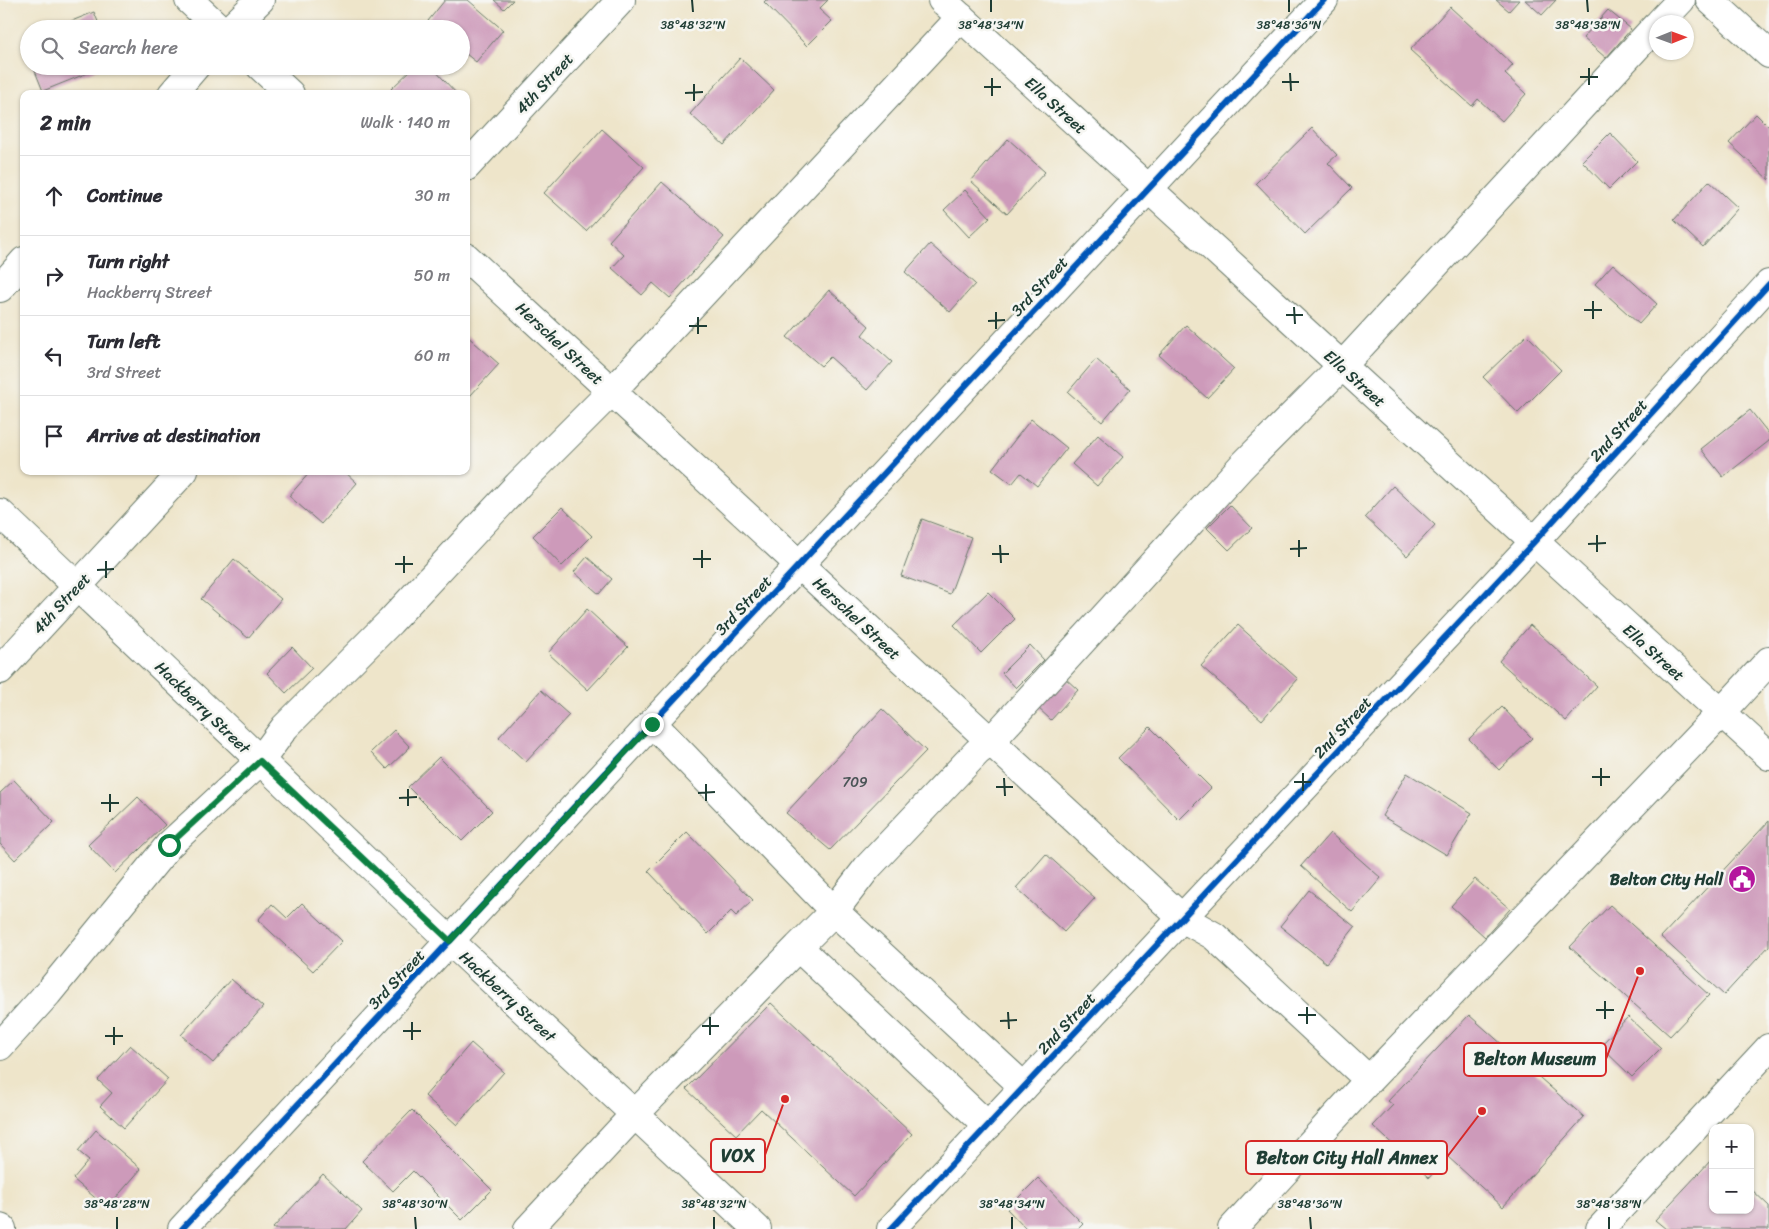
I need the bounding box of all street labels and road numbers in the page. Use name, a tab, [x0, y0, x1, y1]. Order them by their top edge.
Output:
street label: 4th Street	[508, 46, 581, 121]
street label: Ella Street	[1018, 69, 1094, 142]
street label: 3rd Street	[1003, 249, 1075, 323]
street label: Herschel Street	[509, 294, 611, 392]
street label: Ella Street	[1317, 342, 1393, 415]
street label: 2nd Street	[1582, 392, 1655, 469]
street label: 4th Street	[25, 566, 98, 641]
street label: 3rd Street	[707, 568, 779, 642]
street label: Herschel Street	[806, 569, 908, 667]
street label: Ella Street	[1616, 616, 1692, 689]
street label: Hackberry Street	[148, 654, 258, 761]
street label: 2nd Street	[1306, 689, 1379, 765]
street label: 3rd Street	[360, 942, 432, 1016]
street label: Hackberry Street	[452, 943, 564, 1050]
street label: 2nd Street	[1030, 985, 1103, 1061]

